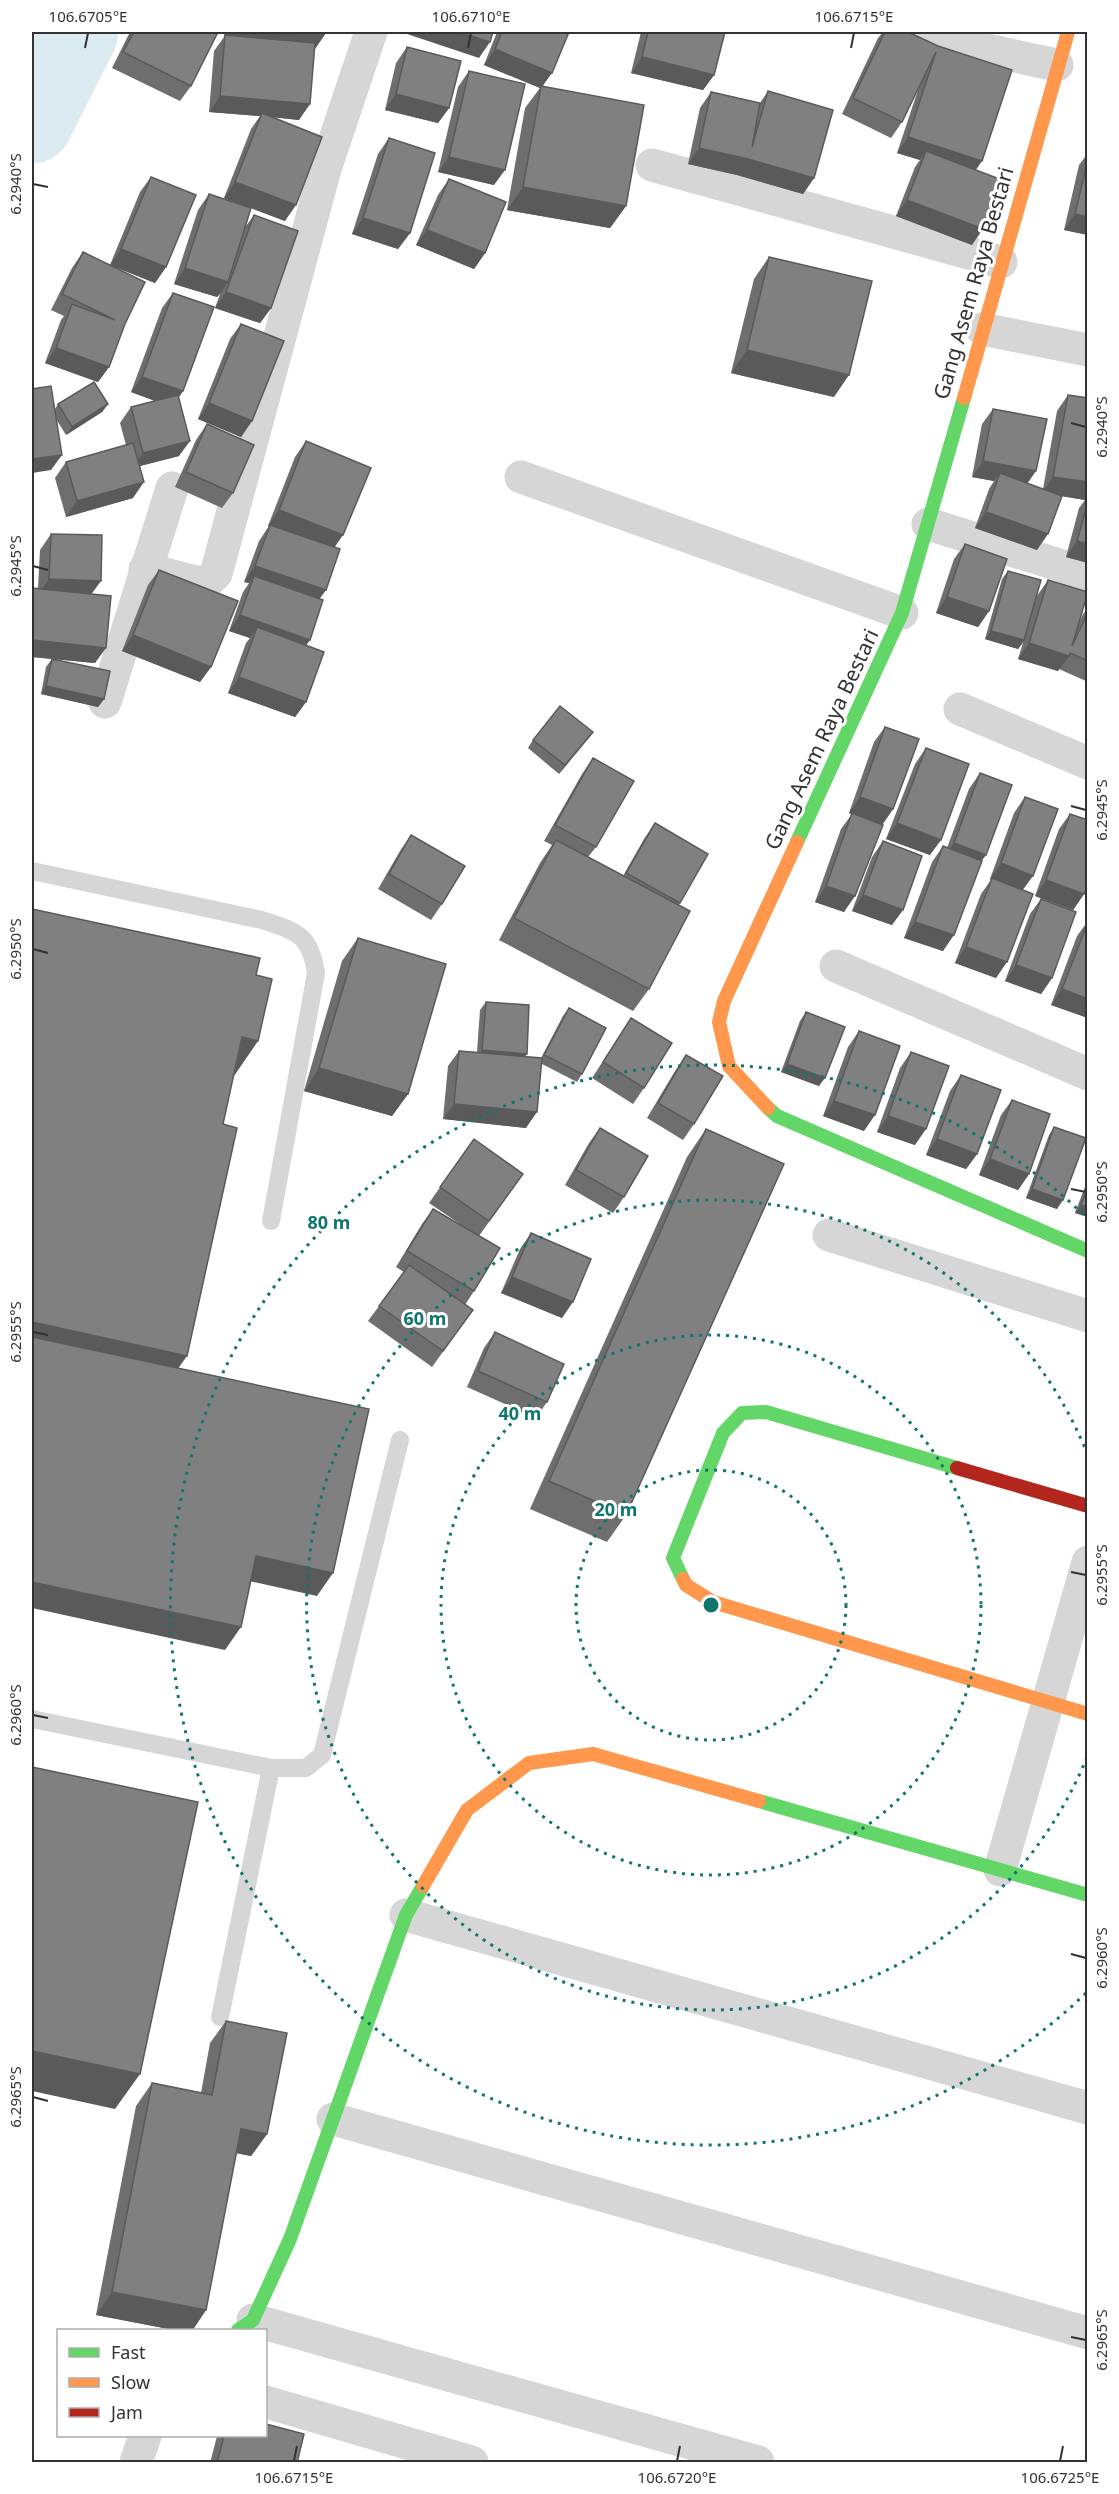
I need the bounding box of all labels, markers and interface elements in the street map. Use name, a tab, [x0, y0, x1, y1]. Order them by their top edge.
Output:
text: 106.6705°E	[49, 6, 127, 26]
text: 106.6710°E	[432, 6, 510, 26]
text: 106.6715°E	[815, 6, 893, 26]
text: 6.2940°S	[5, 153, 25, 215]
street label: Gang Asem Raya Bestari	[926, 163, 1020, 403]
text: 6.2940°S	[1091, 396, 1111, 458]
text: 6.2945°S	[5, 535, 25, 597]
street label: Gang Asem Raya Bestari	[757, 624, 885, 854]
text: 6.2945°S	[1091, 779, 1111, 841]
text: 6.2950°S	[5, 918, 25, 980]
text: 6.2950°S	[1091, 1161, 1111, 1223]
text: 80 m	[308, 1210, 350, 1234]
text: 6.2955°S	[5, 1301, 25, 1363]
text: 60 m	[404, 1306, 446, 1330]
text: 40 m	[499, 1401, 541, 1425]
text: 20 m	[595, 1497, 637, 1521]
text: 6.2955°S	[1091, 1544, 1111, 1606]
centre of rings	[701, 1595, 721, 1615]
text: 6.2960°S	[5, 1684, 25, 1746]
text: 6.2960°S	[1091, 1927, 1111, 1989]
text: 6.2965°S	[5, 2066, 25, 2128]
text: 6.2965°S	[1091, 2309, 1111, 2371]
legend	[57, 2329, 267, 2437]
text: Fast	[111, 2340, 146, 2364]
text: Slow	[111, 2370, 150, 2394]
text: Jam	[109, 2400, 143, 2424]
text: 106.6715°E	[255, 2467, 333, 2487]
text: 106.6720°E	[638, 2467, 716, 2487]
text: 106.6725°E	[1021, 2467, 1099, 2487]

